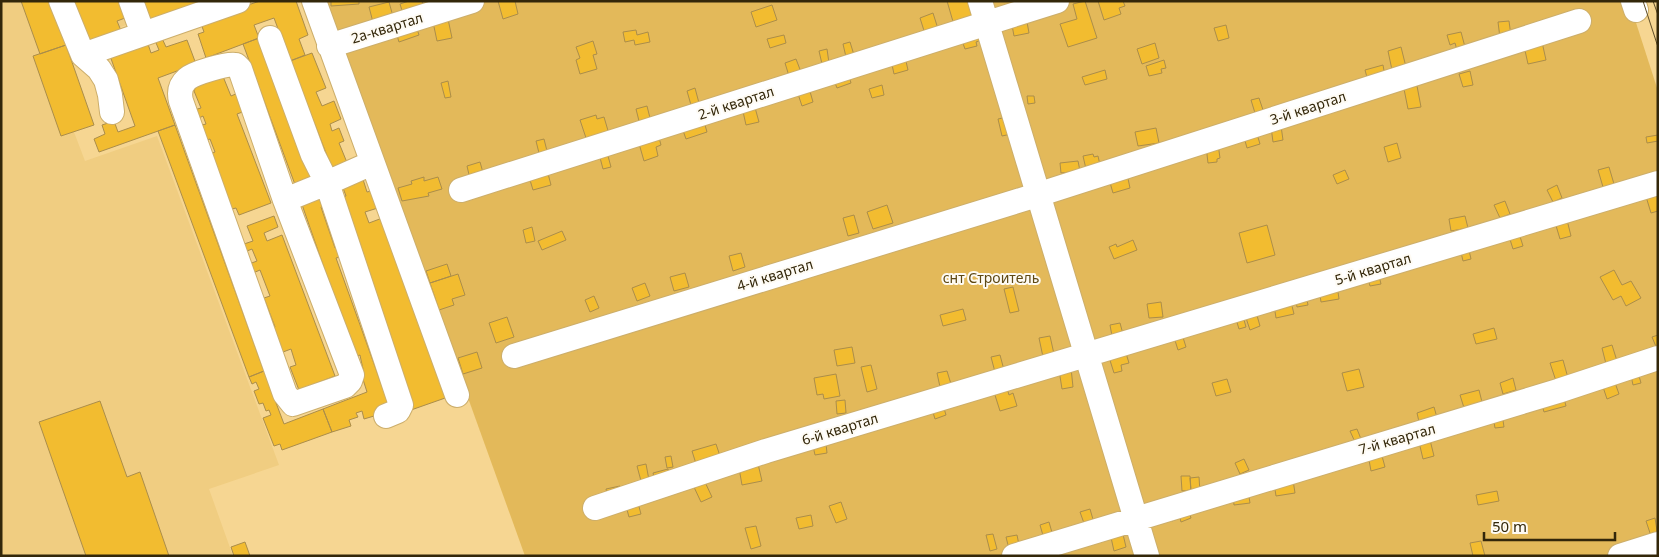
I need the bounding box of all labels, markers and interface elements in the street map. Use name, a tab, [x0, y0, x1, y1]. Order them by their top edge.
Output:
street label: 2а-квартал	[349, 8, 425, 47]
street label: 2-й квартал	[695, 81, 776, 124]
street label: 3-й квартал	[1267, 86, 1348, 129]
street label: 5-й квартал	[1332, 248, 1413, 289]
street label: 4-й квартал	[734, 254, 815, 295]
park label: снт Строитель	[943, 268, 1039, 287]
street label: 6-й квартал	[799, 408, 880, 449]
street label: 7-й квартал	[1356, 419, 1437, 459]
scale bar	[1484, 510, 1615, 542]
text: 50 m	[1492, 516, 1527, 536]

